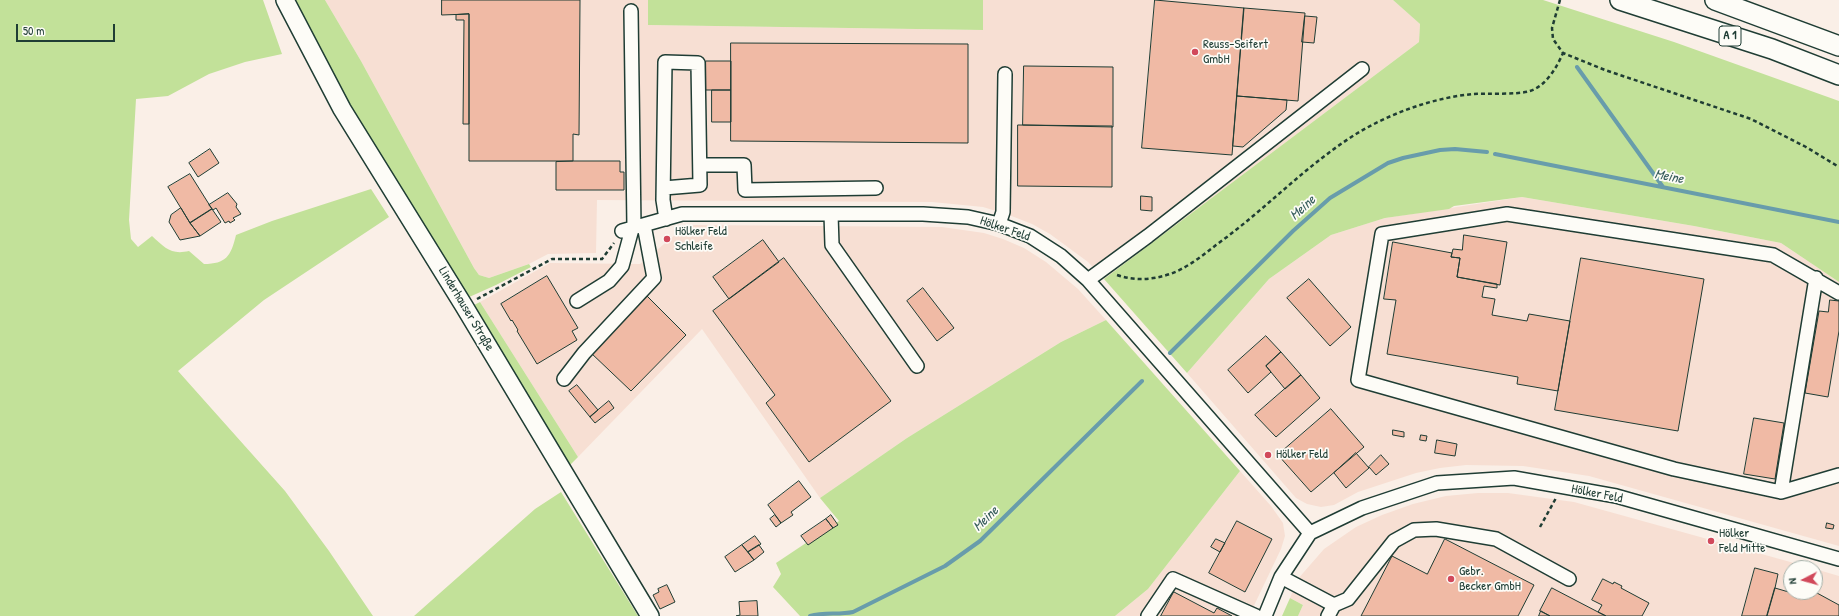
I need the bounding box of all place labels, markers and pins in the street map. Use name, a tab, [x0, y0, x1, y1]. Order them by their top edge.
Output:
place label: Reuss-Seifert GmbH	[1203, 37, 1268, 68]
marker: Reuss-Seifert GmbH	[1190, 47, 1200, 57]
place label: Hölker Feld Schleife	[675, 224, 727, 255]
marker: Hölker Feld Schleife	[662, 234, 672, 244]
place label: Hölker Feld	[1276, 447, 1328, 463]
marker: Hölker Feld	[1263, 450, 1273, 460]
place label: Hölker Feld Mitte	[1719, 526, 1765, 557]
marker: Hölker Feld Mitte	[1706, 536, 1716, 546]
place label: Gebr. Becker GmbH	[1459, 564, 1521, 595]
marker: Gebr. Becker GmbH	[1446, 574, 1456, 584]

